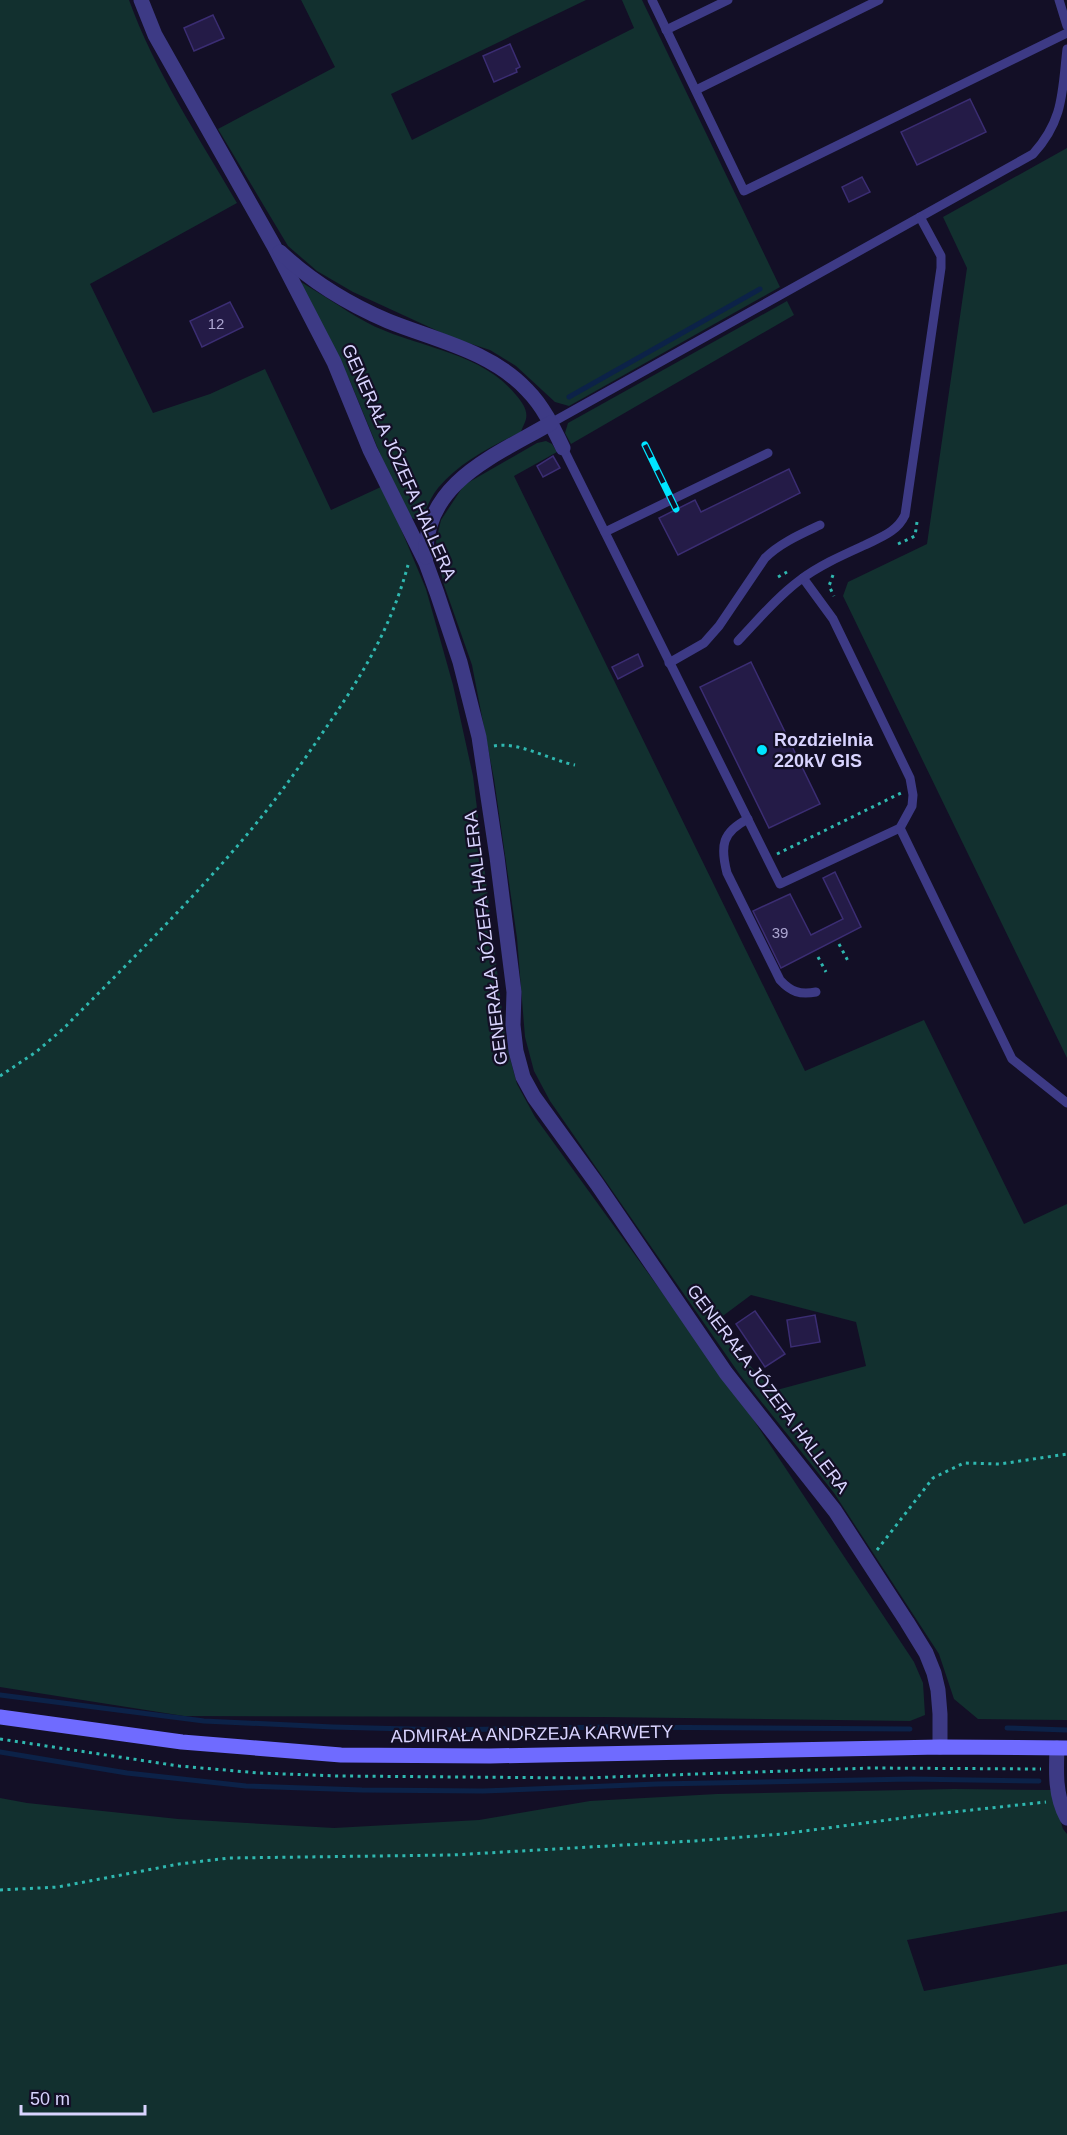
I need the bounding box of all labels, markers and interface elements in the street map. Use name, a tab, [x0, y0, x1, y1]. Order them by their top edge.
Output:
house number: 12	[208, 315, 224, 332]
street label: GENERAŁA JÓZEFA HALLERA	[338, 341, 461, 583]
place label: Rozdzielnia 220kV GIS	[774, 730, 874, 771]
marker: Rozdzielnia 220kV GIS	[755, 743, 769, 757]
street label: GENERAŁA JÓZEFA HALLERA	[459, 810, 512, 1066]
house number: 39	[772, 924, 788, 941]
street label: GENERAŁA JÓZEFA HALLERA	[683, 1280, 854, 1497]
street label: ADMIRAŁA ANDRZEJA KARWETY	[390, 1722, 674, 1746]
scale bar	[21, 2078, 146, 2116]
text: 50 m	[30, 2089, 70, 2109]

